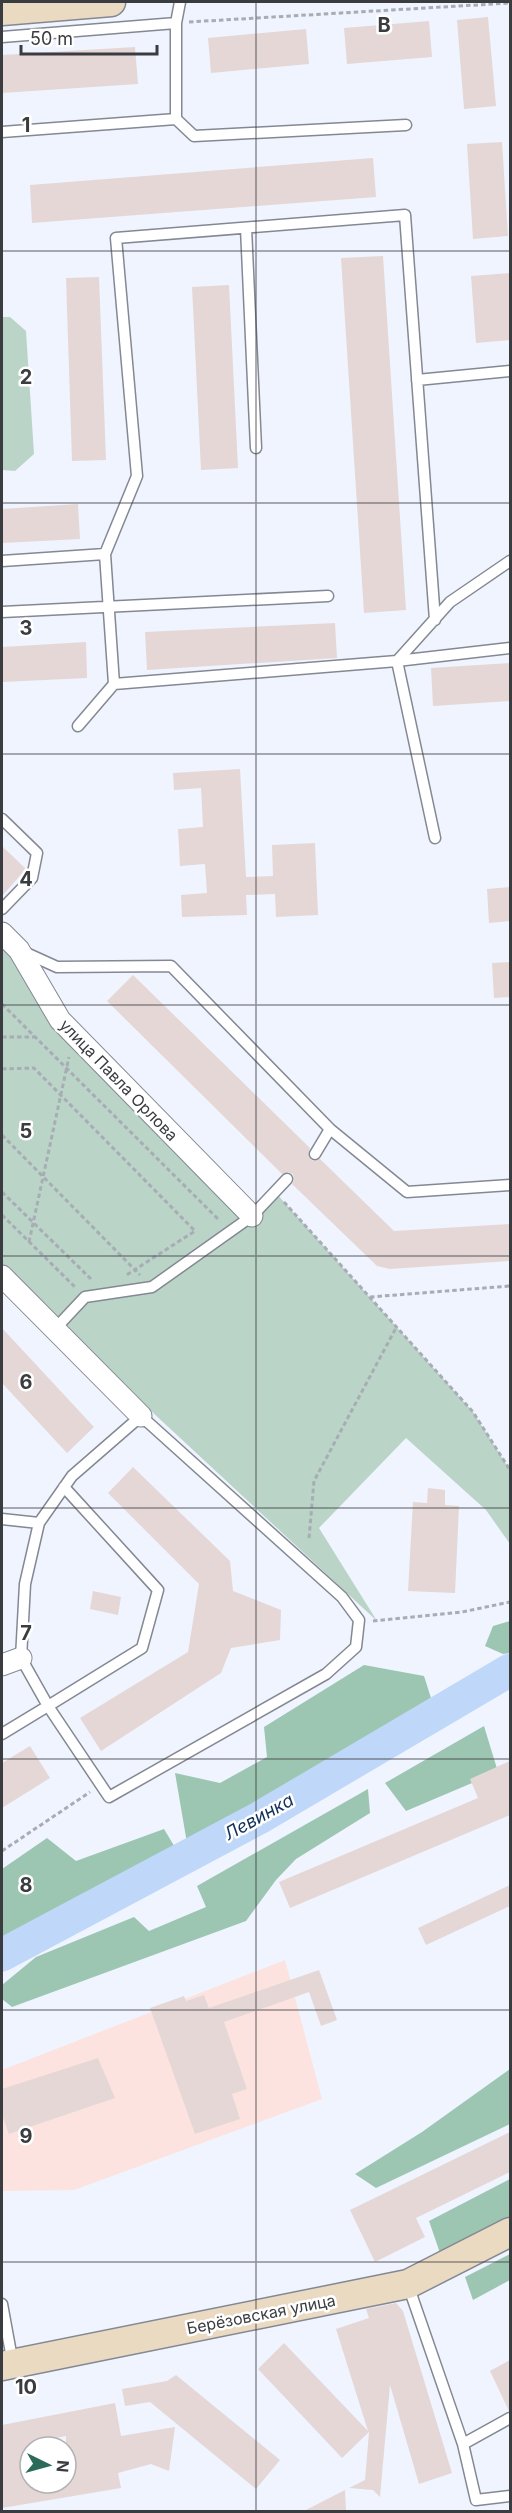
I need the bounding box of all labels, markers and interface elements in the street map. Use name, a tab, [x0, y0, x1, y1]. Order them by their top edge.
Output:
text: B	[377, 13, 391, 37]
scale bar	[21, 18, 158, 56]
text: 50 m	[30, 28, 73, 49]
text: 1	[22, 113, 30, 137]
text: 2	[20, 365, 32, 389]
text: 3	[20, 616, 32, 640]
text: 4	[19, 867, 33, 891]
street label: улица Павла Орлова	[56, 1015, 182, 1145]
text: 5	[20, 1119, 32, 1143]
text: 6	[20, 1370, 33, 1394]
text: 7	[20, 1621, 32, 1645]
water label: Левинка	[220, 1789, 297, 1844]
text: 8	[19, 1873, 33, 1897]
text: 9	[20, 2124, 33, 2148]
street label: Берёзовская улица	[185, 2290, 337, 2338]
text: 10	[15, 2375, 37, 2399]
north arrow	[18, 2435, 78, 2495]
text: N	[52, 2459, 73, 2473]

